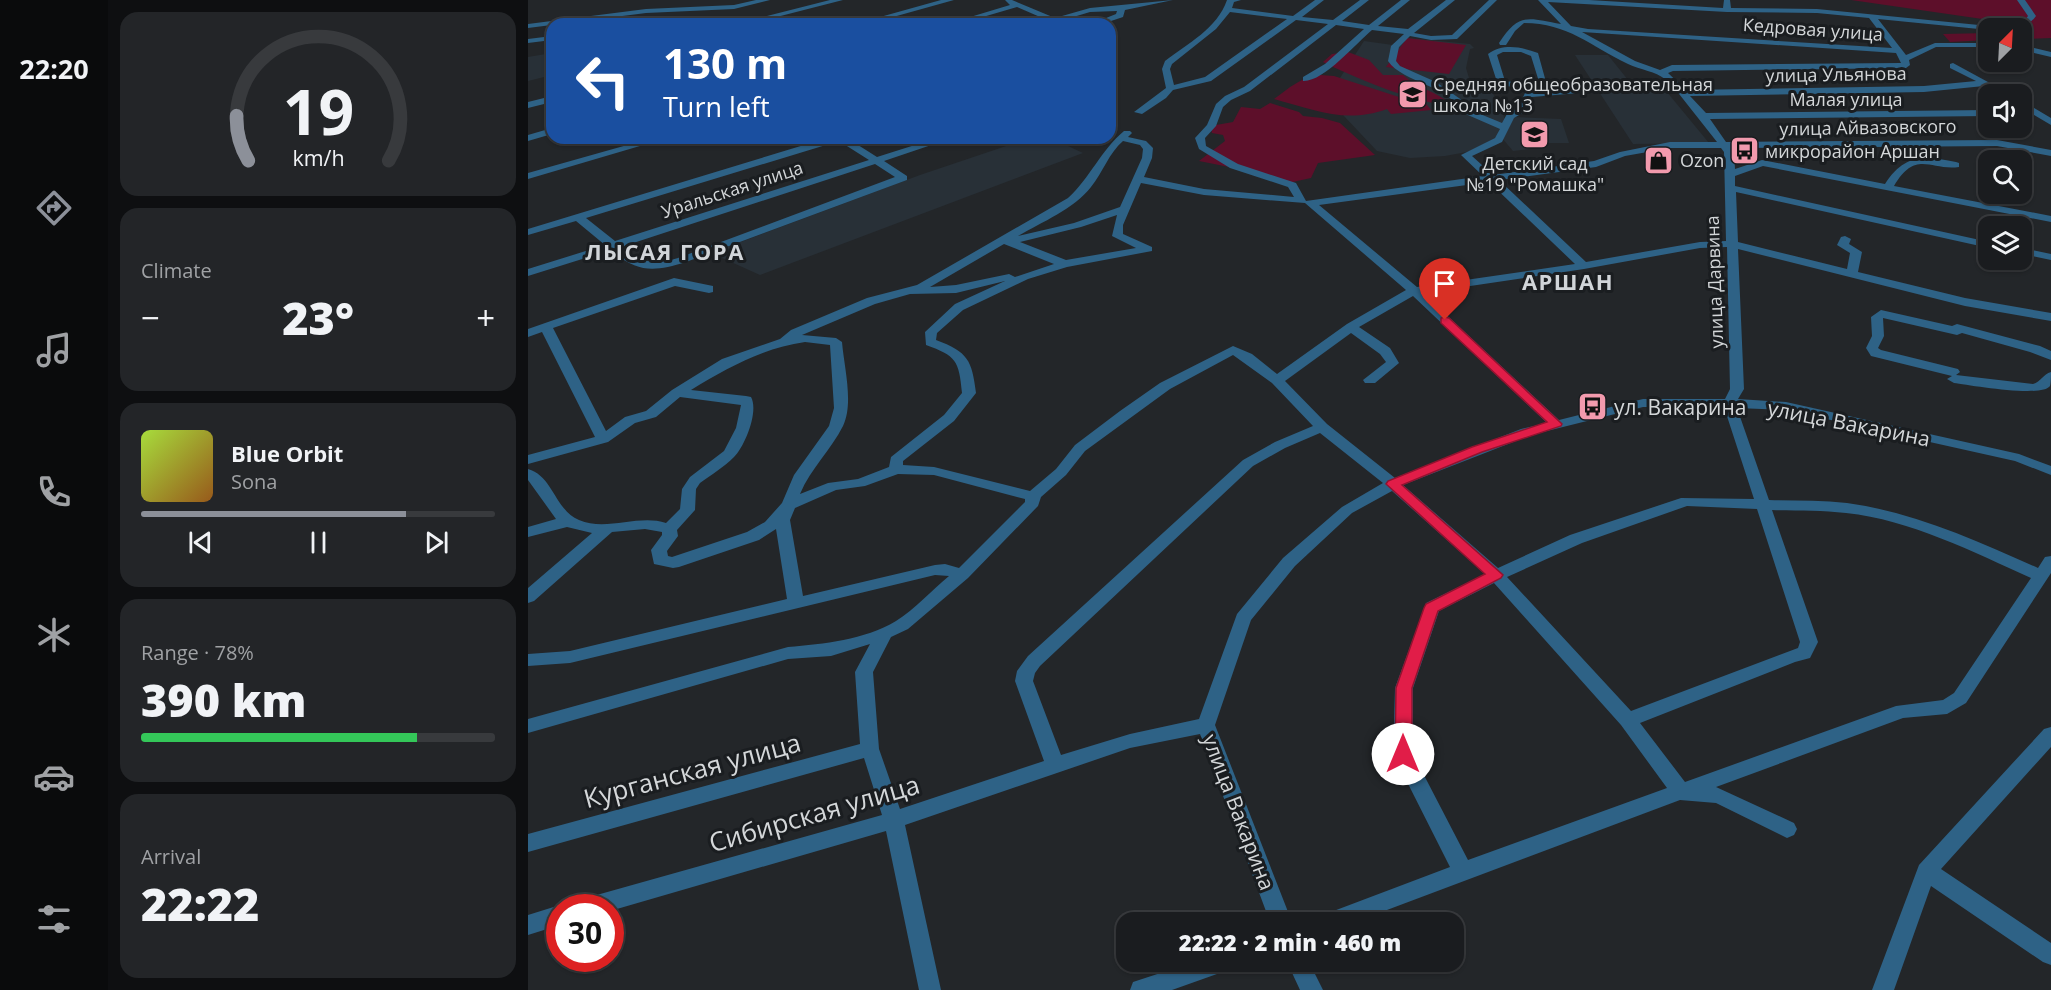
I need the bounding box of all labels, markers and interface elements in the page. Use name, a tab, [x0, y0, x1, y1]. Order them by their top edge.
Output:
street label: Кедровая улица	[1742, 12, 1884, 46]
north arrow	[1978, 18, 2032, 72]
map controls	[1978, 18, 2032, 270]
text: 130 m	[663, 34, 787, 91]
icon: left	[564, 42, 642, 120]
text: 22:20	[19, 50, 89, 87]
street label: улица Ульянова	[1765, 61, 1907, 87]
text: 19	[282, 68, 354, 153]
place label: Средняя общеобразовательная школа №13	[1433, 72, 1713, 117]
school or university icon: Средняя общеобразовательная школа №13	[1396, 78, 1428, 110]
button: sound	[1978, 84, 2032, 138]
street label: Малая улица	[1789, 87, 1903, 111]
text: Turn left	[663, 88, 770, 125]
street label: улица Айвазовского	[1779, 113, 1957, 141]
school or university icon: Детский сад №19 "Ромашка"	[1519, 118, 1551, 150]
bus stop icon: микрорайон Аршан	[1728, 135, 1760, 167]
place label: микрорайон Аршан	[1765, 139, 1940, 163]
text: km/h	[292, 143, 344, 172]
shop icon: Ozon	[1643, 144, 1675, 176]
place label: Ozon	[1680, 148, 1724, 172]
button: search	[1978, 150, 2032, 204]
place label: Детский сад №19 "Ромашка"	[1466, 151, 1604, 196]
street label: Уральская улица	[658, 155, 806, 223]
icon: directions	[33, 187, 75, 229]
street label: улица Дарвина	[1700, 215, 1728, 349]
button: layers	[1978, 216, 2032, 270]
district label: ЛЫСАЯ ГОРА	[585, 236, 745, 266]
text: Climate	[141, 257, 212, 284]
pin	[1419, 258, 1470, 320]
district label: АРШАН	[1522, 266, 1614, 296]
icon: arrive	[1428, 267, 1461, 300]
text: 23°	[282, 287, 354, 348]
text: −	[141, 295, 160, 340]
text: +	[476, 295, 495, 340]
icon: music	[33, 329, 75, 371]
bus stop icon: ул. Вакарина	[1577, 391, 1609, 423]
place label: ул. Вакарина	[1614, 393, 1746, 421]
street label: улица Вакарина	[1765, 394, 1933, 452]
text: Blue Orbit	[231, 438, 343, 468]
text: Sona	[231, 468, 277, 495]
icon: phone	[33, 471, 75, 513]
icon: previous	[184, 526, 217, 559]
icon: pause	[302, 526, 335, 559]
icon: next	[420, 526, 453, 559]
icon: climate	[33, 614, 75, 656]
text: Range · 78%	[141, 639, 254, 666]
text: 390 km	[141, 669, 306, 730]
position arrow	[1371, 722, 1435, 786]
street label: Курганская улица	[579, 724, 805, 816]
street label: улица Вакарина	[1196, 730, 1282, 894]
icon: car	[33, 756, 75, 798]
street label: Сибирская улица	[705, 766, 923, 860]
text: Arrival	[141, 843, 201, 870]
text: 22:22	[141, 873, 259, 934]
speed limit sign: 30	[546, 894, 624, 972]
icon: filters	[33, 898, 75, 940]
text: 22:22 · 2 min · 460 m	[1179, 927, 1401, 957]

